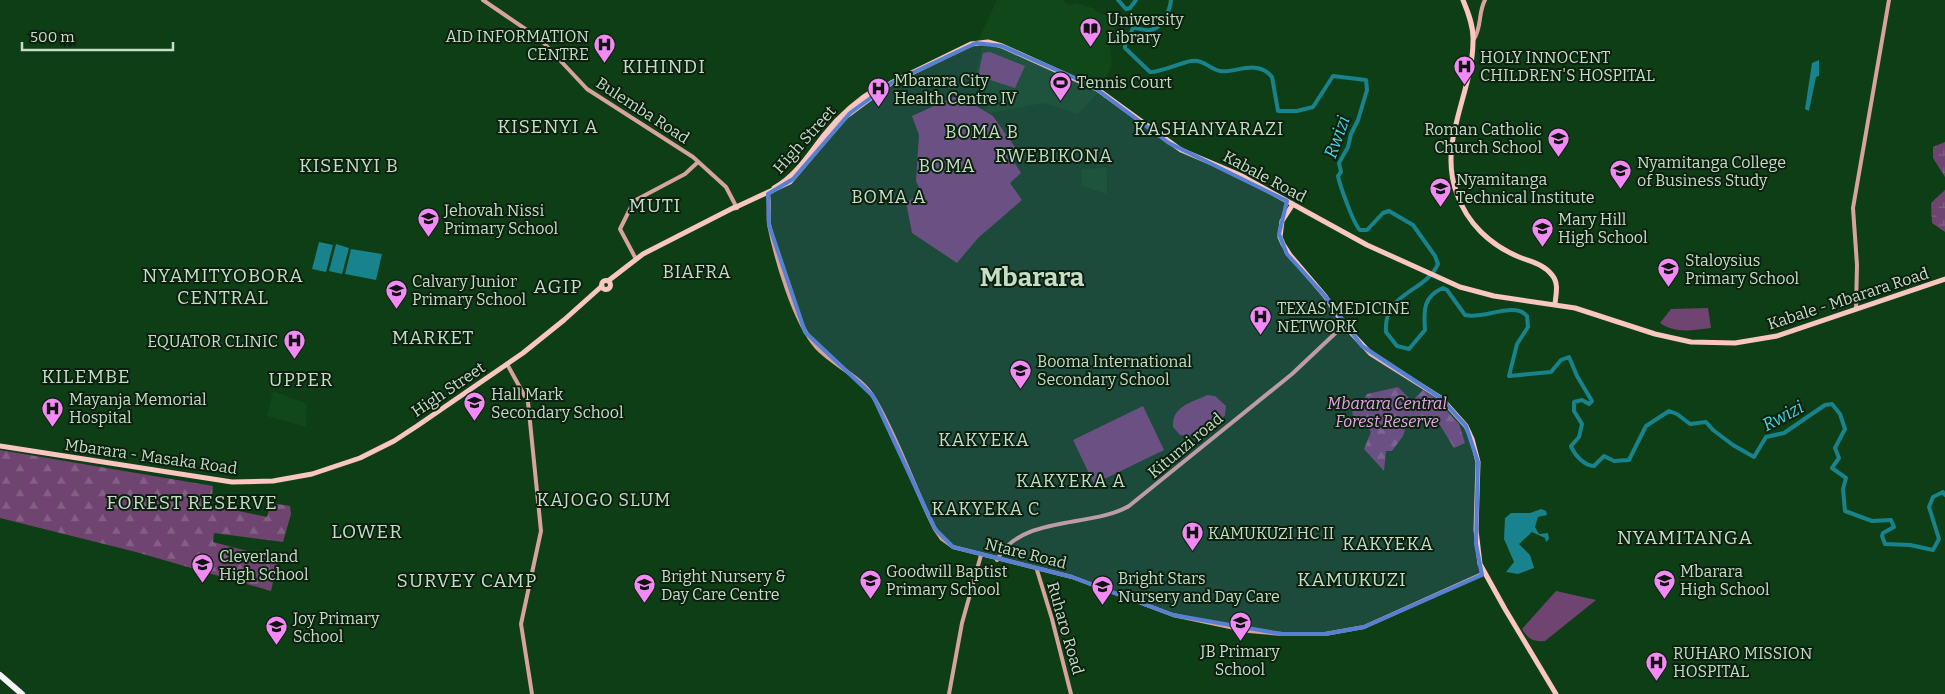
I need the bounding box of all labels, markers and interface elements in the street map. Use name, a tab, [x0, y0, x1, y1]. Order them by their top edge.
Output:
place label: University Library	[1107, 10, 1184, 47]
library icon: University Library	[1079, 16, 1103, 47]
scale bar	[22, 20, 174, 52]
place label: AID INFORMATION CENTRE	[445, 27, 589, 64]
text: 500 m	[30, 28, 75, 46]
hospital icon: AID INFORMATION CENTRE	[593, 33, 617, 64]
place label: HOLY INNOCENT CHILDREN'S HOSPITAL	[1480, 48, 1655, 85]
hospital icon: HOLY INNOCENT CHILDREN'S HOSPITAL	[1452, 54, 1476, 85]
district label: KIHINDI	[622, 55, 706, 78]
sports icon: Tennis Court	[1049, 70, 1073, 101]
place label: Mbarara City Health Centre IV	[894, 71, 1018, 108]
street label: Bulemba Road	[593, 73, 693, 148]
place label: Tennis Court	[1077, 73, 1172, 92]
hospital icon: Mbarara City Health Centre IV	[866, 77, 890, 108]
street label: High Street	[769, 101, 840, 177]
water label: Rwizi	[1319, 113, 1355, 161]
district label: KISENYI A	[497, 115, 599, 138]
district label: KASHANYARAZI	[1134, 118, 1284, 140]
place label: Roman Catholic Church School	[1424, 120, 1542, 157]
district label: BOMA B	[945, 121, 1019, 143]
school or university icon: Roman Catholic Church School	[1546, 126, 1570, 157]
district label: RWEBIKONA	[995, 145, 1113, 167]
street label: Kabale Road	[1220, 147, 1310, 207]
place label: Nyamitanga College of Business Study	[1637, 153, 1786, 190]
district label: KISENYI B	[299, 154, 399, 177]
district label: BOMA	[919, 155, 975, 177]
school or university icon: Nyamitanga College of Business Study	[1609, 159, 1633, 190]
place label: Nyamitanga Technical Institute	[1456, 170, 1595, 207]
school or university icon: Nyamitanga Technical Institute	[1428, 176, 1452, 207]
district label: BOMA A	[851, 186, 927, 208]
district label: MUTI	[629, 194, 681, 217]
place label: Jehovah Nissi Primary School	[443, 201, 559, 238]
school or university icon: Jehovah Nissi Primary School	[416, 207, 440, 238]
place label: Mary Hill High School	[1558, 210, 1648, 247]
school or university icon: Mary Hill High School	[1530, 216, 1554, 247]
place label: Staloysius Primary School	[1685, 251, 1800, 288]
school or university icon: Staloysius Primary School	[1657, 257, 1681, 288]
district label: BIAFRA	[662, 261, 732, 283]
district label: Mbarara	[980, 262, 1085, 293]
street label: Kabale - Mbarara Road	[1765, 263, 1932, 334]
district label: NYAMITYOBORA CENTRAL	[142, 264, 304, 309]
place label: Calvary Junior Primary School	[412, 272, 527, 309]
district label: AGIP	[534, 275, 583, 298]
school or university icon: Calvary Junior Primary School	[384, 278, 408, 309]
place label: TEXAS MEDICINE NETWORK	[1277, 299, 1410, 336]
hospital icon: TEXAS MEDICINE NETWORK	[1249, 305, 1273, 336]
district label: MARKET	[392, 326, 474, 349]
hospital icon: EQUATOR CLINIC	[282, 329, 306, 360]
place label: EQUATOR CLINIC	[147, 332, 278, 351]
place label: Booma International Secondary School	[1037, 352, 1192, 389]
street label: High Street	[408, 358, 489, 421]
school or university icon: Booma International Secondary School	[1009, 358, 1033, 389]
district label: KILEMBE	[41, 365, 131, 388]
district label: UPPER	[268, 368, 334, 391]
place label: Hall Mark Secondary School	[491, 385, 624, 422]
place label: Mayanja Memorial Hospital	[69, 390, 207, 427]
school or university icon: Hall Mark Secondary School	[463, 391, 487, 422]
park label: Mbarara Central Forest Reserve	[1327, 394, 1447, 431]
hospital icon: Mayanja Memorial Hospital	[41, 396, 65, 427]
water label: Rwizi	[1759, 396, 1807, 436]
street label: Kitunzi road	[1144, 408, 1227, 482]
district label: KAKYEKA	[938, 429, 1030, 451]
street label: Mbarara - Masaka Road	[63, 435, 239, 478]
district label: KAKYEKA A	[1016, 470, 1126, 492]
district label: KAJOGO SLUM	[537, 489, 671, 511]
district label: FOREST RESERVE	[106, 491, 278, 514]
district label: KAKYEKA C	[932, 498, 1040, 520]
district label: LOWER	[331, 520, 403, 543]
hospital icon: KAMUKUZI HC II	[1180, 521, 1204, 552]
place label: KAMUKUZI HC II	[1208, 524, 1334, 543]
district label: NYAMITANGA	[1617, 526, 1753, 549]
district label: KAKYEKA	[1342, 533, 1434, 555]
street label: Ntare Road	[983, 534, 1069, 573]
place label: Cleverland High School	[219, 547, 309, 584]
school or university icon: Cleverland High School	[191, 553, 215, 584]
place label: Goodwill Baptist Primary School	[886, 562, 1008, 599]
place label: Mbarara High School	[1680, 562, 1770, 599]
place label: Bright Nursery & Day Care Centre	[661, 567, 786, 604]
school or university icon: Goodwill Baptist Primary School	[858, 568, 882, 599]
district label: KAMUKUZI	[1297, 568, 1407, 591]
school or university icon: Mbarara High School	[1652, 568, 1676, 599]
district label: SURVEY CAMP	[397, 569, 537, 592]
place label: Bright Stars Nursery and Day Care	[1118, 569, 1280, 606]
school or university icon: Bright Nursery & Day Care Centre	[633, 573, 657, 604]
school or university icon: Bright Stars Nursery and Day Care	[1090, 575, 1114, 606]
street label: Ruharo Road	[1043, 580, 1088, 677]
place label: Joy Primary School	[292, 609, 380, 646]
school or university icon: JB Primary School	[1228, 610, 1252, 641]
school or university icon: Joy Primary School	[265, 615, 289, 646]
place label: JB Primary School	[1199, 642, 1280, 679]
place label: RUHARO MISSION HOSPITAL	[1673, 644, 1813, 681]
hospital icon: RUHARO MISSION HOSPITAL	[1645, 650, 1669, 681]

